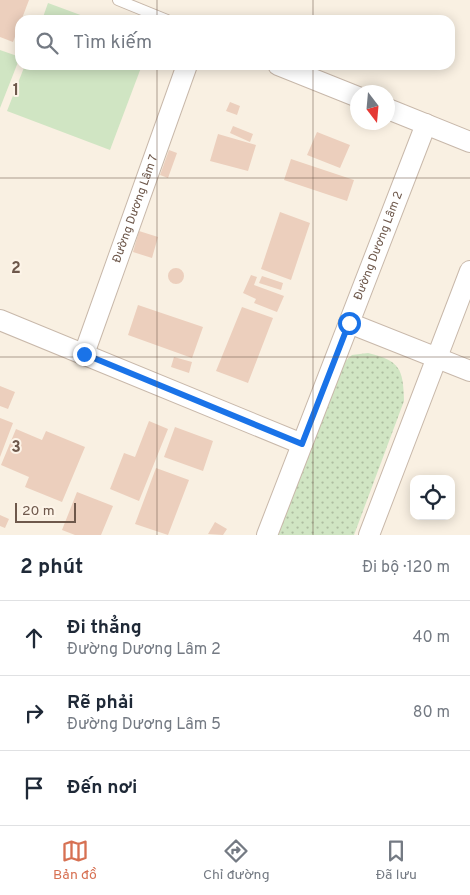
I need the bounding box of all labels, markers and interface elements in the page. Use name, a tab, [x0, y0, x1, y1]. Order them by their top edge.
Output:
search box	[15, 15, 455, 70]
icon: search	[33, 29, 61, 57]
text: Tìm kiếm	[73, 31, 152, 55]
text: 1	[13, 81, 19, 101]
north arrow	[350, 85, 395, 130]
street label: Đường Dương Lâm 7	[109, 153, 162, 265]
street label: Đường Dương Lâm 2	[351, 189, 407, 303]
text: 2	[11, 259, 21, 279]
route start	[338, 312, 361, 335]
route end	[73, 343, 96, 366]
text: 3	[11, 438, 21, 458]
map controls	[410, 475, 455, 520]
button: locate	[410, 475, 455, 520]
scale bar	[15, 500, 76, 523]
text: 20 m	[22, 503, 55, 520]
text: 2 phút	[20, 554, 83, 581]
text: Đi bộ · 120 m	[362, 558, 450, 578]
text: Đi thẳng	[67, 616, 142, 640]
icon: ahead	[20, 624, 48, 652]
text: 40 m	[412, 628, 450, 648]
text: Đường Dương Lâm 2	[67, 640, 221, 660]
text: Rẽ phải	[67, 691, 134, 715]
icon: right	[20, 699, 48, 727]
text: 80 m	[413, 703, 450, 723]
text: Đường Dương Lâm 5	[67, 715, 221, 735]
icon: arrive	[20, 774, 48, 802]
text: Đến nơi	[67, 776, 137, 800]
tab: Bản đồ	[53, 837, 97, 884]
tab: Chỉ đường	[203, 837, 270, 884]
tab: Đã lưu	[376, 837, 417, 884]

